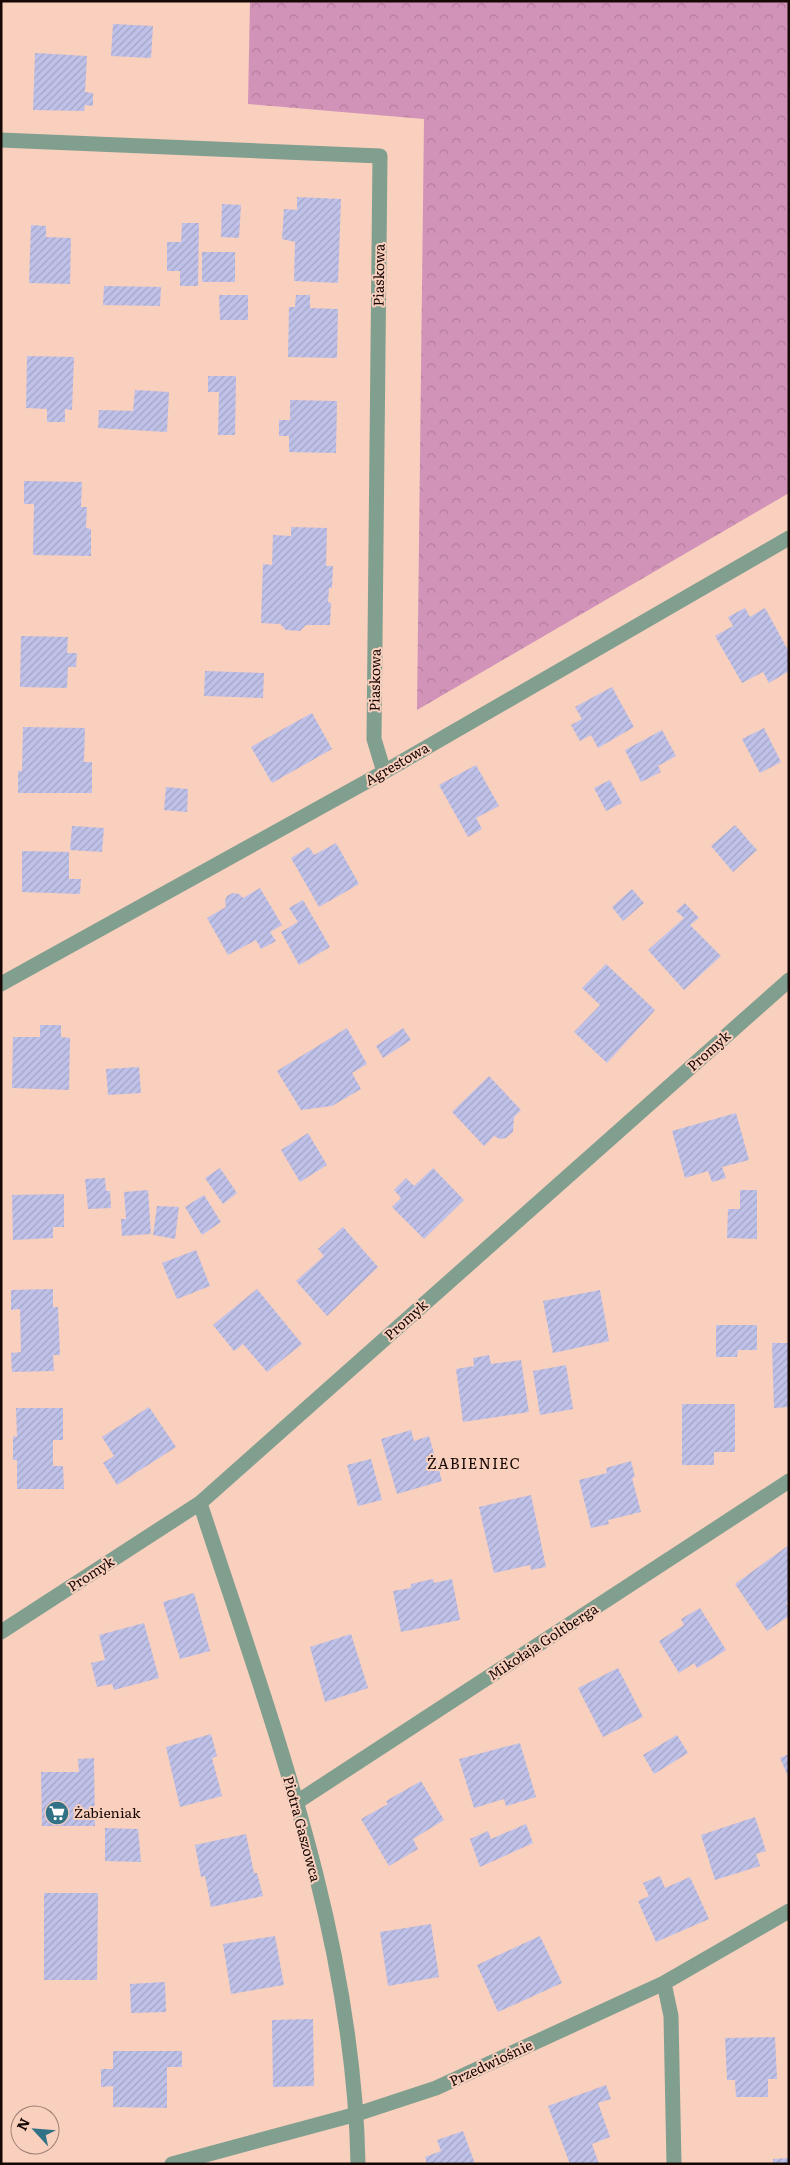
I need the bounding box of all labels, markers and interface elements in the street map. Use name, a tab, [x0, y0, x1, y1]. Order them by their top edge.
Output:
street label: Piaskowa	[367, 243, 389, 307]
street label: Piaskowa	[363, 648, 385, 712]
street label: Agrestowa	[361, 737, 433, 790]
street label: Promyk	[682, 1025, 735, 1075]
street label: Promyk	[379, 1294, 432, 1344]
district label: ŻABIENIEC	[427, 1451, 521, 1474]
street label: Promyk	[63, 1550, 118, 1596]
street label: Mikołaja Goltberga	[483, 1598, 602, 1684]
street label: Piotra Gaszowca	[279, 1774, 327, 1884]
supermarket icon: Żabieniak	[44, 1800, 70, 1826]
place label: Żabieniak	[74, 1802, 141, 1822]
street label: Przedwiośnie	[446, 2034, 535, 2090]
north arrow	[10, 2105, 60, 2155]
text: N	[11, 2114, 34, 2134]

